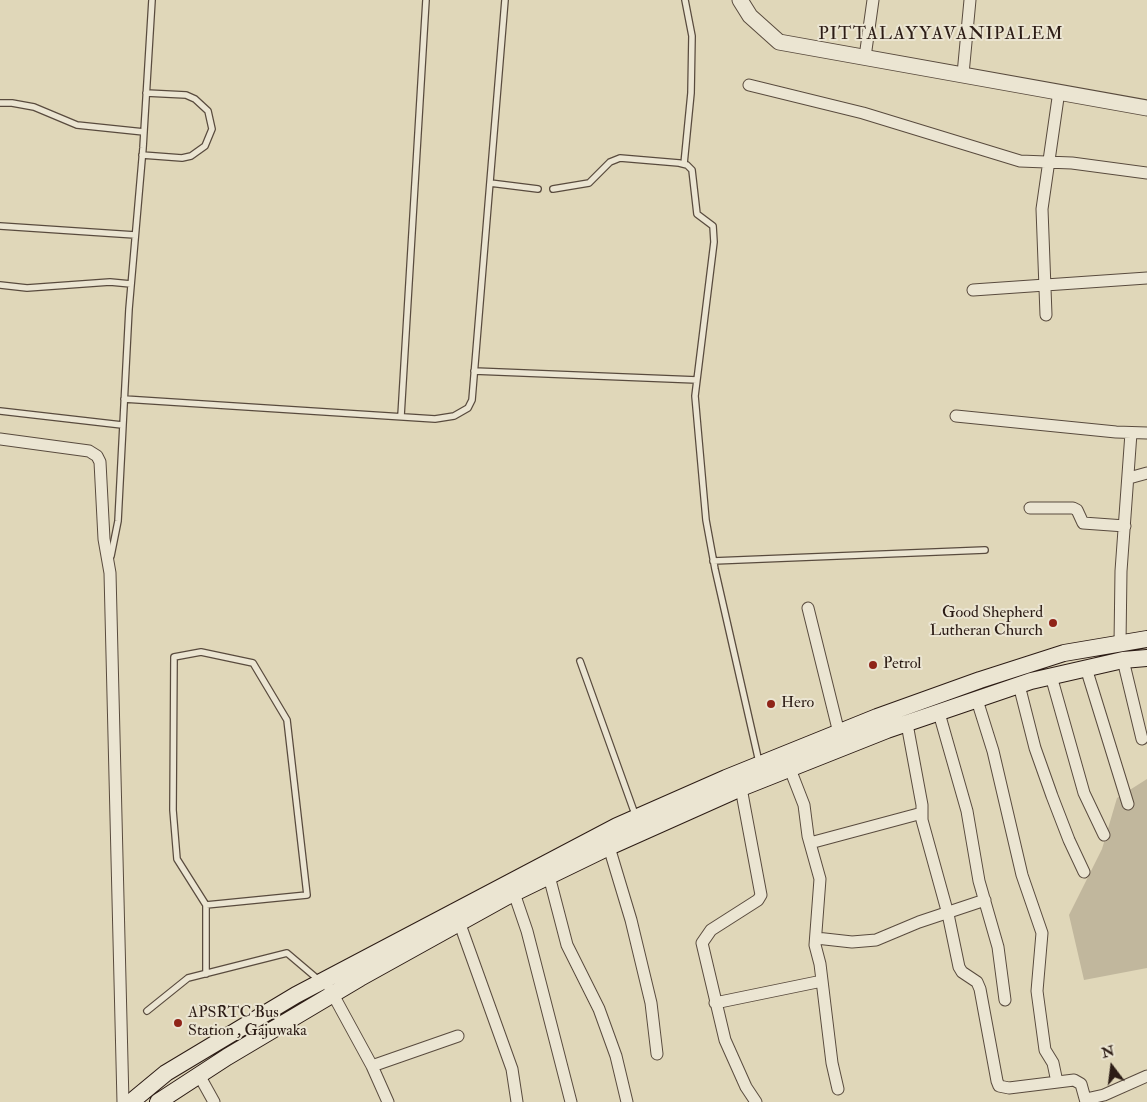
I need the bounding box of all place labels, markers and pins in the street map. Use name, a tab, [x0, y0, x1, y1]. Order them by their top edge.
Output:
place label: Good Shepherd Lutheran Church	[930, 604, 1043, 642]
marker: Good Shepherd Lutheran Church	[1047, 617, 1059, 629]
place label: Petrol	[883, 655, 921, 675]
marker: Petrol	[867, 659, 879, 671]
place label: Hero	[781, 694, 814, 714]
marker: Hero	[765, 698, 777, 710]
place label: APSRTC Bus Station , Gajuwaka	[188, 1004, 307, 1042]
marker: APSRTC Bus Station , Gajuwaka	[172, 1017, 184, 1029]

